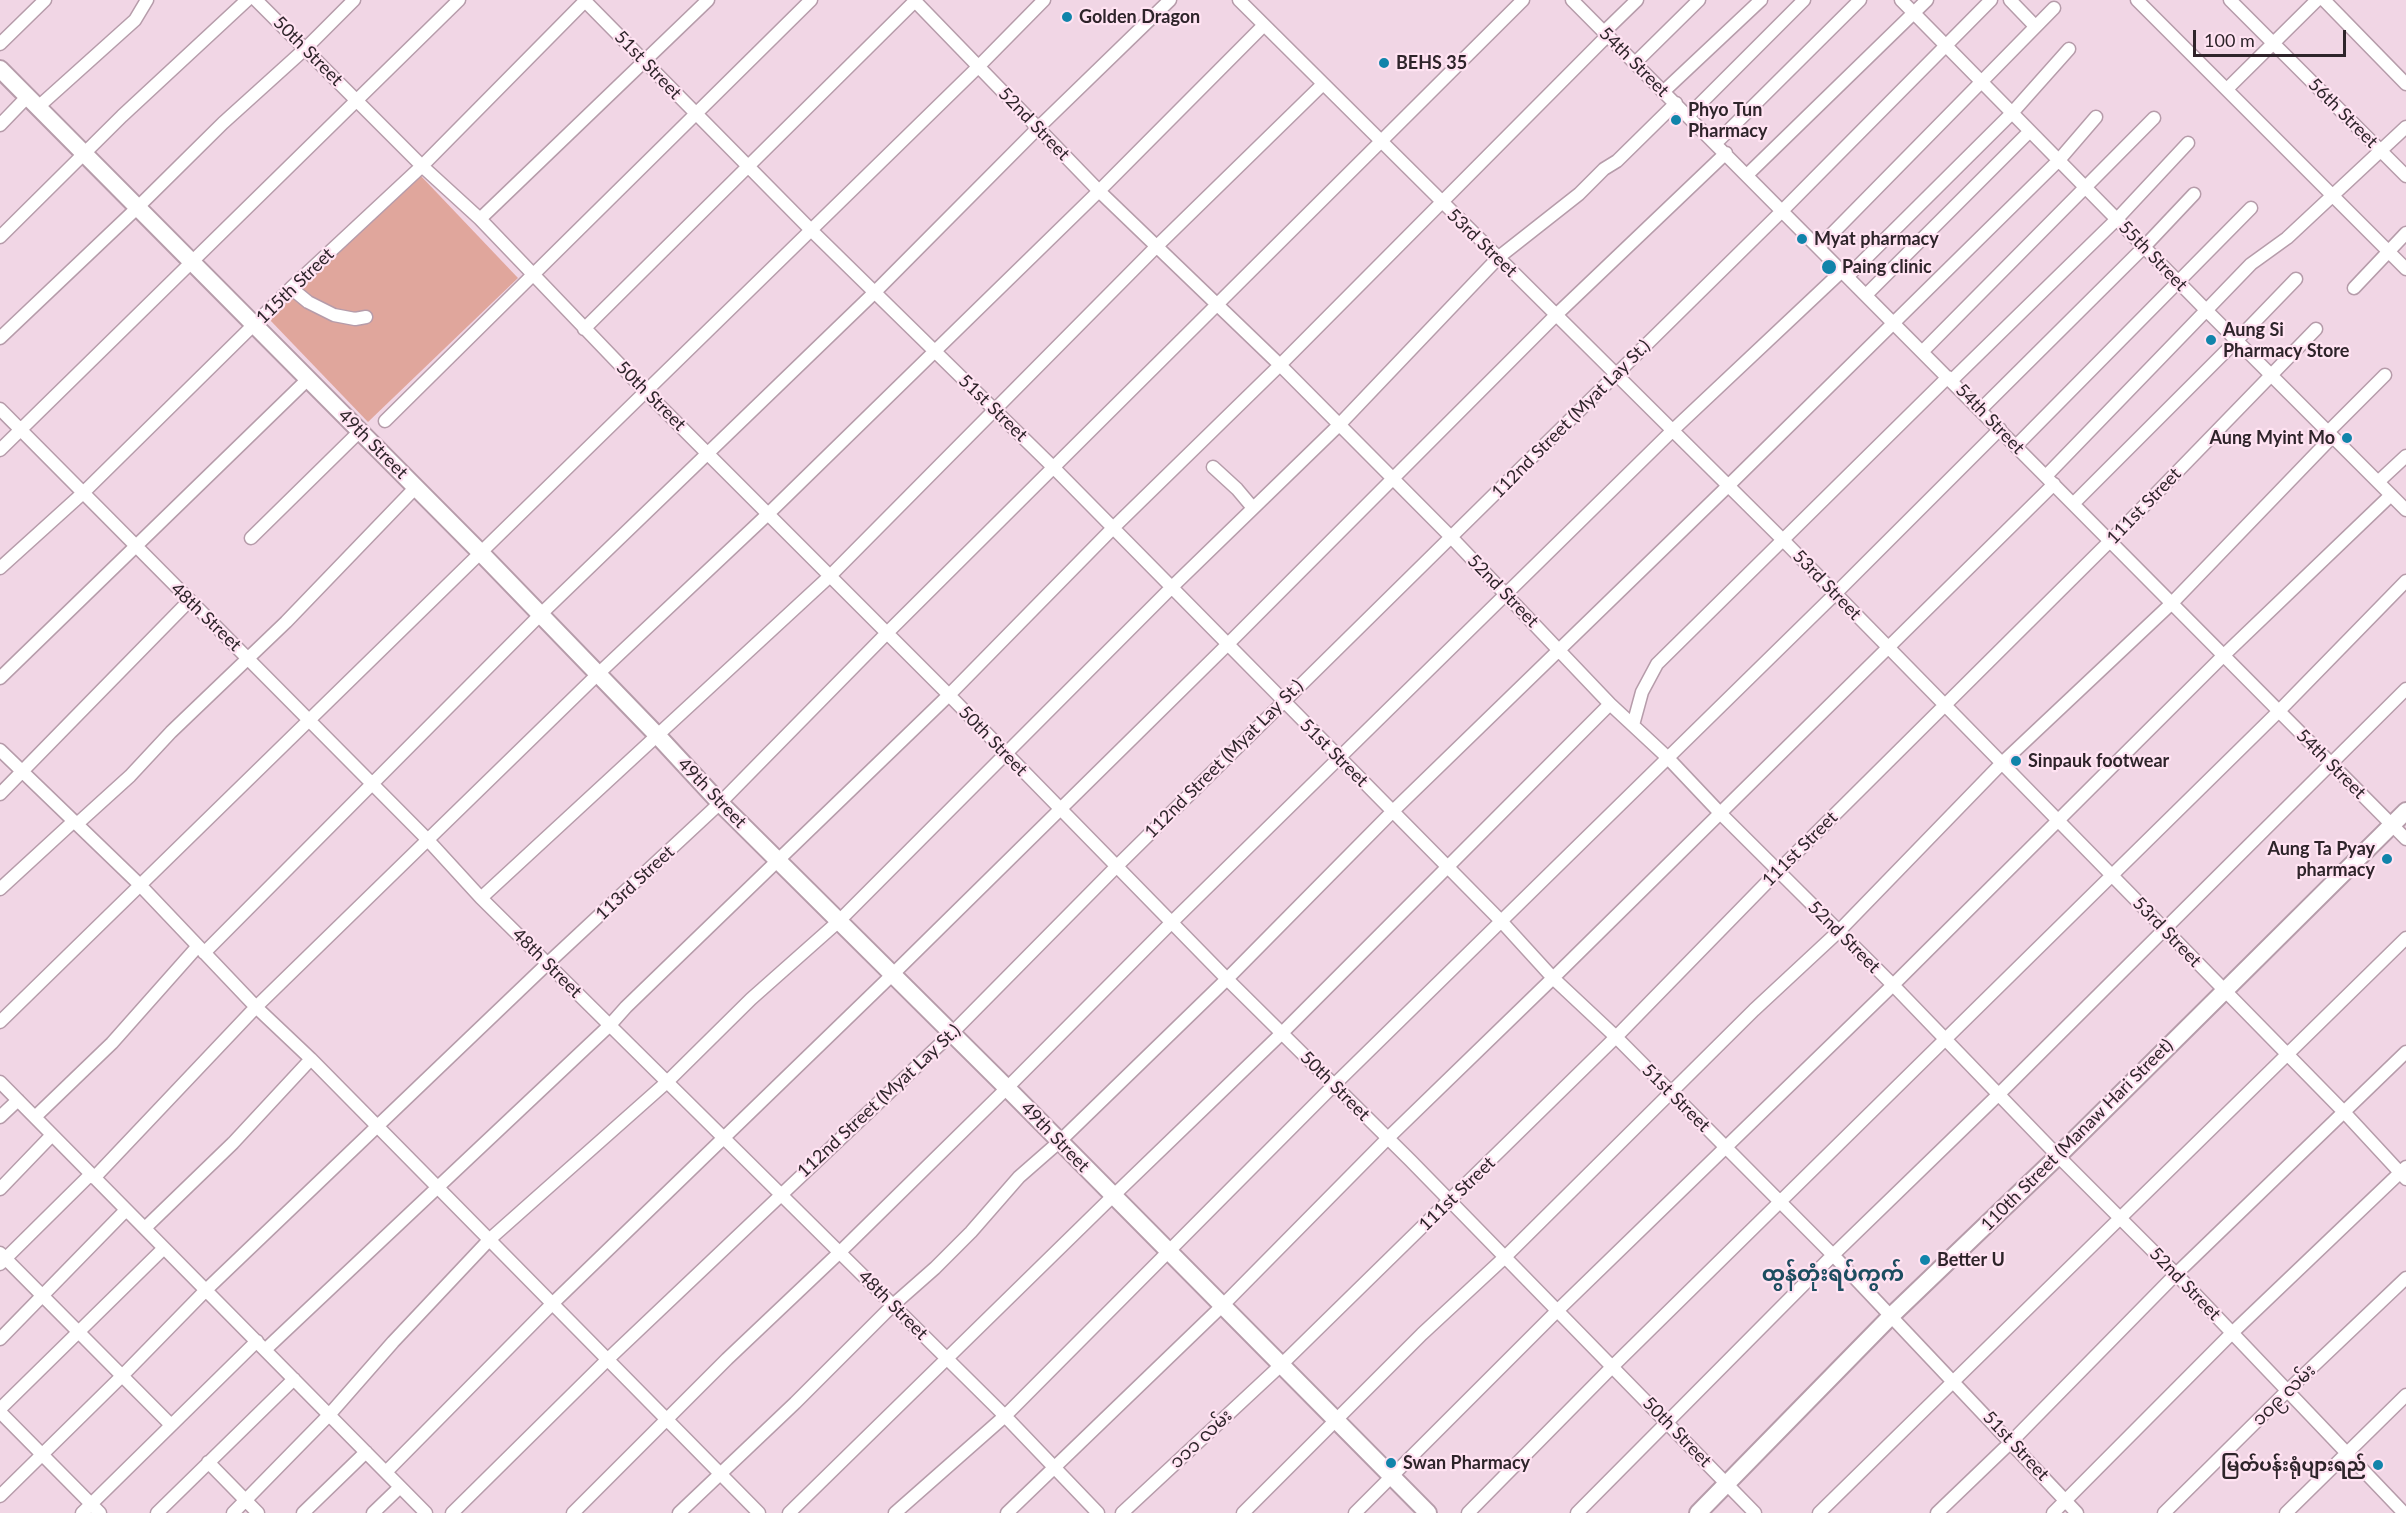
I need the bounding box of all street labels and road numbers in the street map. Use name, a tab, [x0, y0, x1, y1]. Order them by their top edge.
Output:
street label: 50th Street	[269, 12, 347, 90]
street label: 54th Street	[1595, 23, 1673, 101]
street label: 51st Street	[610, 26, 686, 104]
street label: 56th Street	[2304, 74, 2382, 152]
street label: 52nd Street	[994, 83, 1074, 165]
street label: 53rd Street	[1442, 204, 1522, 282]
street label: 55th Street	[2114, 216, 2192, 296]
street label: 115th Street	[252, 244, 338, 328]
street label: 112nd Street (Myat Lay St.)	[1487, 335, 1655, 503]
street label: 50th Street	[612, 357, 690, 435]
street label: 51st Street	[954, 370, 1032, 446]
street label: 54th Street	[1951, 379, 2029, 459]
street label: 49th Street	[334, 405, 412, 483]
street label: 111st Street	[2102, 463, 2186, 549]
street label: 53rd Street	[1788, 545, 1866, 625]
street label: 52nd Street	[1463, 550, 1543, 632]
street label: 48th Street	[166, 578, 246, 656]
street label: 112nd Street (Myat Lay St.)	[1140, 675, 1308, 843]
street label: 50th Street	[954, 701, 1032, 781]
street label: 51st Street	[1296, 715, 1372, 791]
street label: 54th Street	[2292, 725, 2370, 803]
street label: 49th Street	[673, 753, 751, 833]
street label: 111st Street	[1758, 807, 1842, 891]
street label: 113rd Street	[591, 841, 679, 925]
street label: 53rd Street	[2128, 892, 2206, 972]
street label: 52nd Street	[1803, 896, 1885, 978]
street label: 48th Street	[508, 924, 586, 1002]
street label: 112nd Street (Myat Lay St.)	[793, 1020, 965, 1182]
street label: 110th Street (Manaw Hari Street)	[1977, 1035, 2177, 1235]
street label: 50th Street	[1296, 1047, 1374, 1125]
street label: 51st Street	[1638, 1060, 1714, 1136]
street label: 49th Street	[1016, 1097, 1094, 1177]
street label: 111st Street	[1414, 1152, 1500, 1236]
street label: 52nd Street	[2145, 1243, 2225, 1325]
street label: 48th Street	[854, 1266, 932, 1344]
street label: ၁၀၉ လမ်း	[2248, 1360, 2320, 1430]
street label: 50th Street	[1638, 1392, 1716, 1472]
street label: ၁၁၁ လမ်း	[1166, 1405, 1236, 1473]
street label: 51st Street	[1978, 1407, 2054, 1485]

